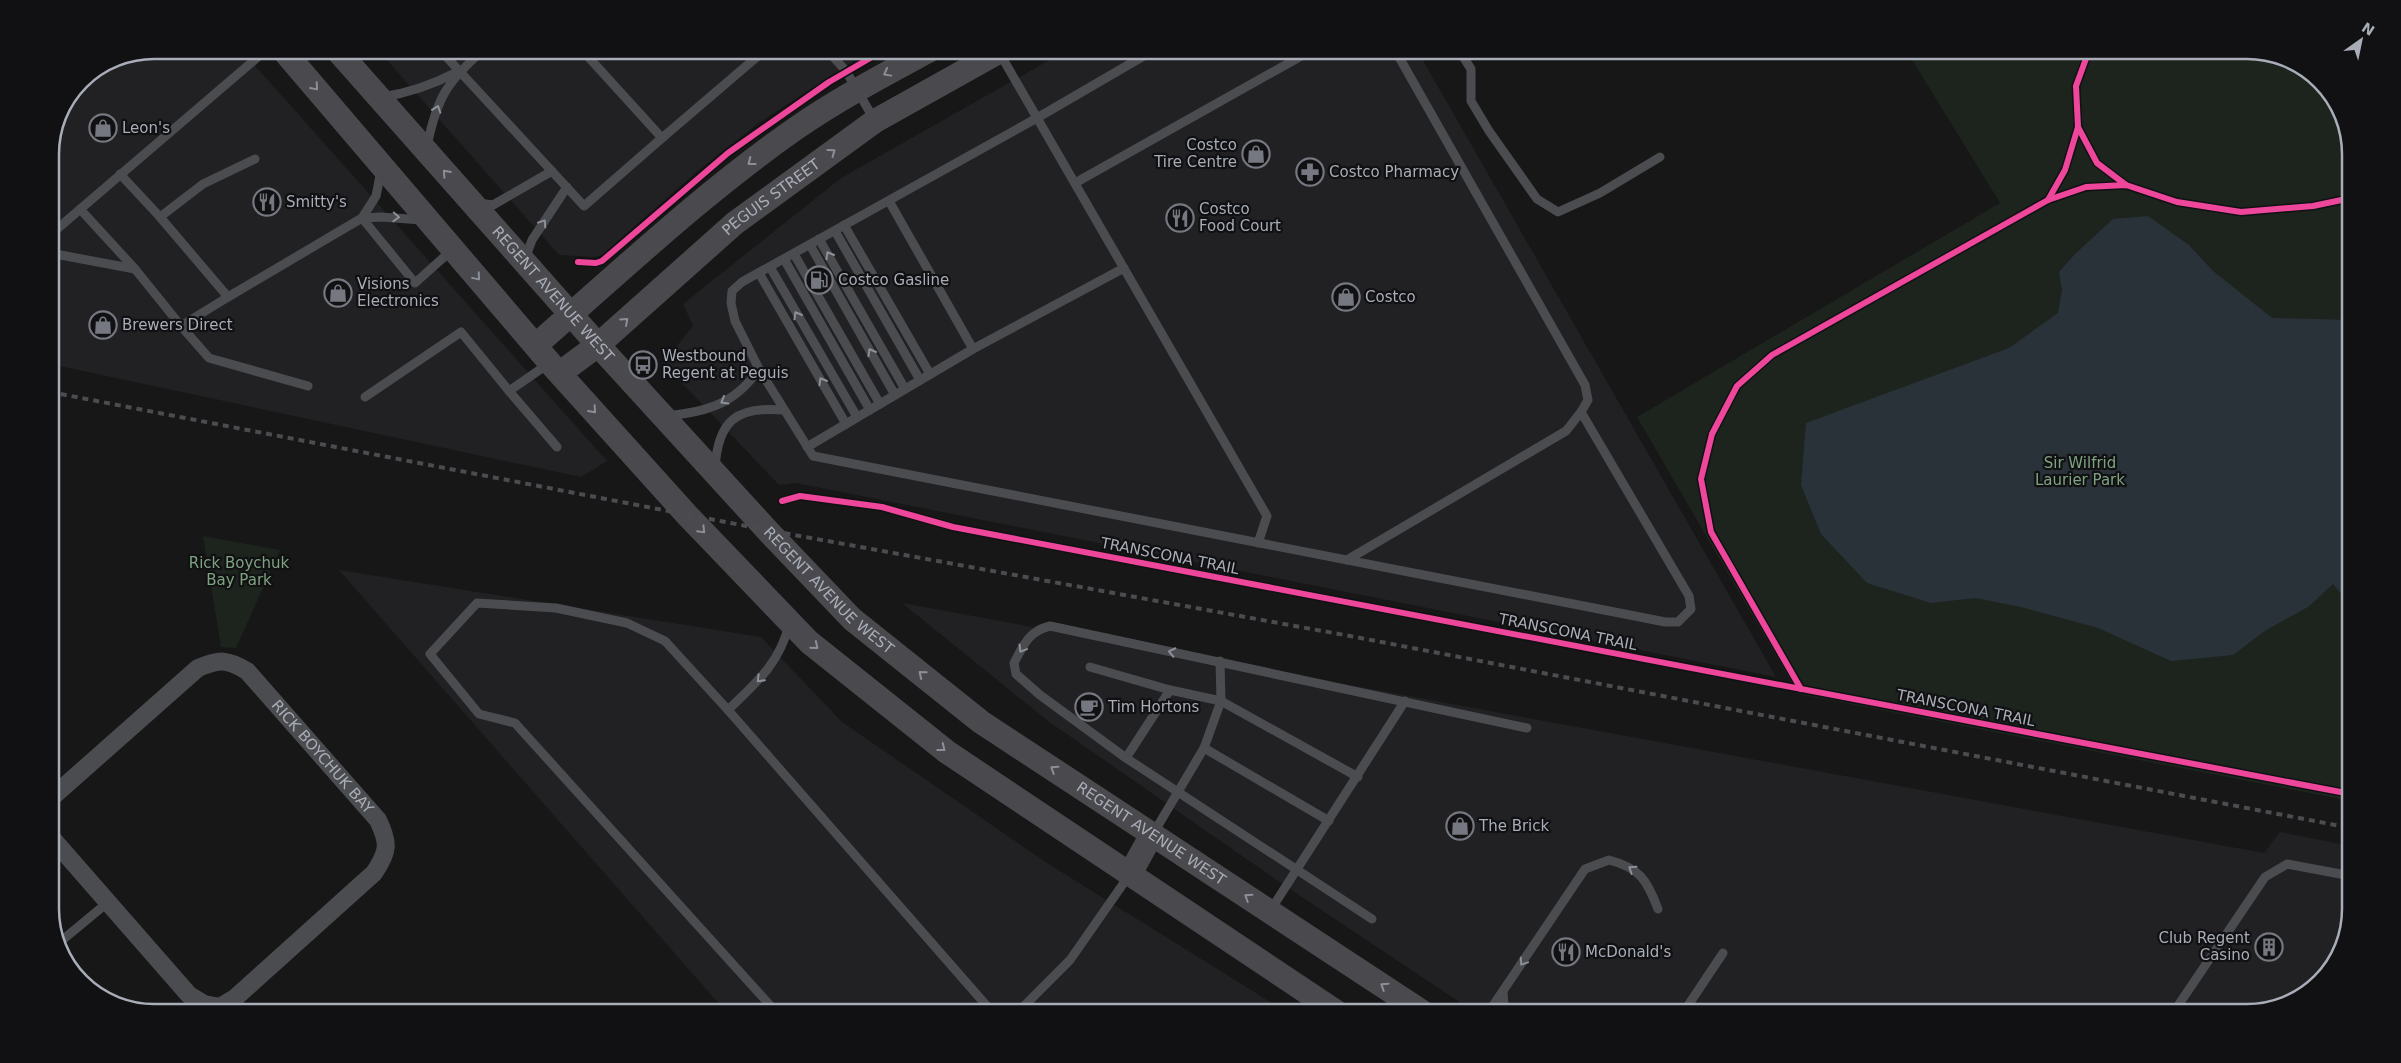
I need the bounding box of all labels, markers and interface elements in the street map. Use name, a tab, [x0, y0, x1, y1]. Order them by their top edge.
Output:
north arrow	[2336, 15, 2386, 65]
text: N	[2359, 19, 2377, 39]
one-way arrow	[883, 67, 892, 77]
one-way arrow	[309, 81, 317, 90]
one-way arrow	[431, 105, 441, 113]
shop icon: Leon's	[88, 113, 118, 143]
place label: Leon's	[122, 119, 170, 137]
place label: Costco Tire Centre	[1153, 136, 1237, 171]
shop icon: Costco Tire Centre	[1241, 139, 1271, 169]
one-way arrow	[826, 149, 836, 158]
street label: PEGUIS STREET	[718, 155, 824, 239]
one-way arrow	[747, 156, 757, 165]
pharmacy icon: Costco Pharmacy	[1295, 157, 1325, 187]
place label: Costco Pharmacy	[1329, 163, 1459, 181]
one-way arrow	[443, 170, 452, 179]
restaurant icon: Smitty's	[252, 187, 282, 217]
place label: Smitty's	[286, 193, 347, 211]
place label: Costco Food Court	[1199, 200, 1281, 235]
restaurant icon: Costco Food Court	[1165, 203, 1195, 233]
one-way arrow	[392, 212, 400, 223]
one-way arrow	[536, 219, 546, 228]
street label: REGENT AVENUE WEST	[488, 223, 618, 366]
one-way arrow	[825, 252, 835, 261]
fuel station icon: Costco Gasline	[804, 265, 834, 295]
one-way arrow	[471, 271, 480, 280]
place label: Costco Gasline	[838, 271, 949, 289]
place label: Visions Electronics	[357, 275, 439, 310]
shop icon: Visions Electronics	[323, 278, 353, 308]
shop icon: Costco	[1331, 282, 1361, 312]
place label: Costco	[1365, 288, 1416, 306]
shop icon: Brewers Direct	[88, 310, 118, 340]
one-way arrow	[794, 311, 804, 320]
place label: Brewers Direct	[122, 316, 233, 334]
one-way arrow	[620, 318, 629, 327]
place label: Westbound Regent at Peguis	[662, 347, 789, 382]
one-way arrow	[867, 349, 877, 358]
bus stop icon: Westbound Regent at Peguis	[628, 350, 658, 380]
one-way arrow	[818, 378, 828, 387]
one-way arrow	[721, 395, 730, 405]
one-way arrow	[587, 404, 596, 413]
park label: Sir Wilfrid Laurier Park	[2035, 454, 2125, 489]
street label: REGENT AVENUE WEST	[760, 523, 898, 658]
one-way arrow	[696, 524, 705, 533]
street label: TRANSCONA TRAIL	[1098, 534, 1241, 578]
park label: Rick Boychuk Bay Park	[189, 554, 290, 589]
street label: TRANSCONA TRAIL	[1496, 610, 1639, 654]
one-way arrow	[809, 641, 818, 649]
one-way arrow	[1018, 643, 1028, 652]
one-way arrow	[1167, 647, 1176, 657]
one-way arrow	[919, 672, 928, 680]
one-way arrow	[756, 673, 765, 682]
street label: TRANSCONA TRAIL	[1894, 686, 2037, 730]
cafe icon: Tim Hortons	[1074, 692, 1104, 722]
street label: RICK BOYCHUK BAY	[268, 696, 378, 818]
place label: Tim Hortons	[1107, 698, 1199, 716]
one-way arrow	[936, 742, 945, 750]
one-way arrow	[1050, 766, 1059, 776]
street label: REGENT AVENUE WEST	[1073, 778, 1230, 890]
shop icon: The Brick	[1445, 811, 1475, 841]
place label: The Brick	[1478, 817, 1550, 835]
one-way arrow	[1628, 866, 1637, 876]
one-way arrow	[1244, 894, 1254, 903]
place label: Club Regent Casino	[2158, 929, 2250, 964]
building icon: Club Regent Casino	[2254, 932, 2284, 962]
restaurant icon: McDonald's	[1551, 937, 1581, 967]
place label: McDonald's	[1585, 943, 1671, 961]
one-way arrow	[1520, 956, 1529, 965]
one-way arrow	[1380, 983, 1389, 992]

